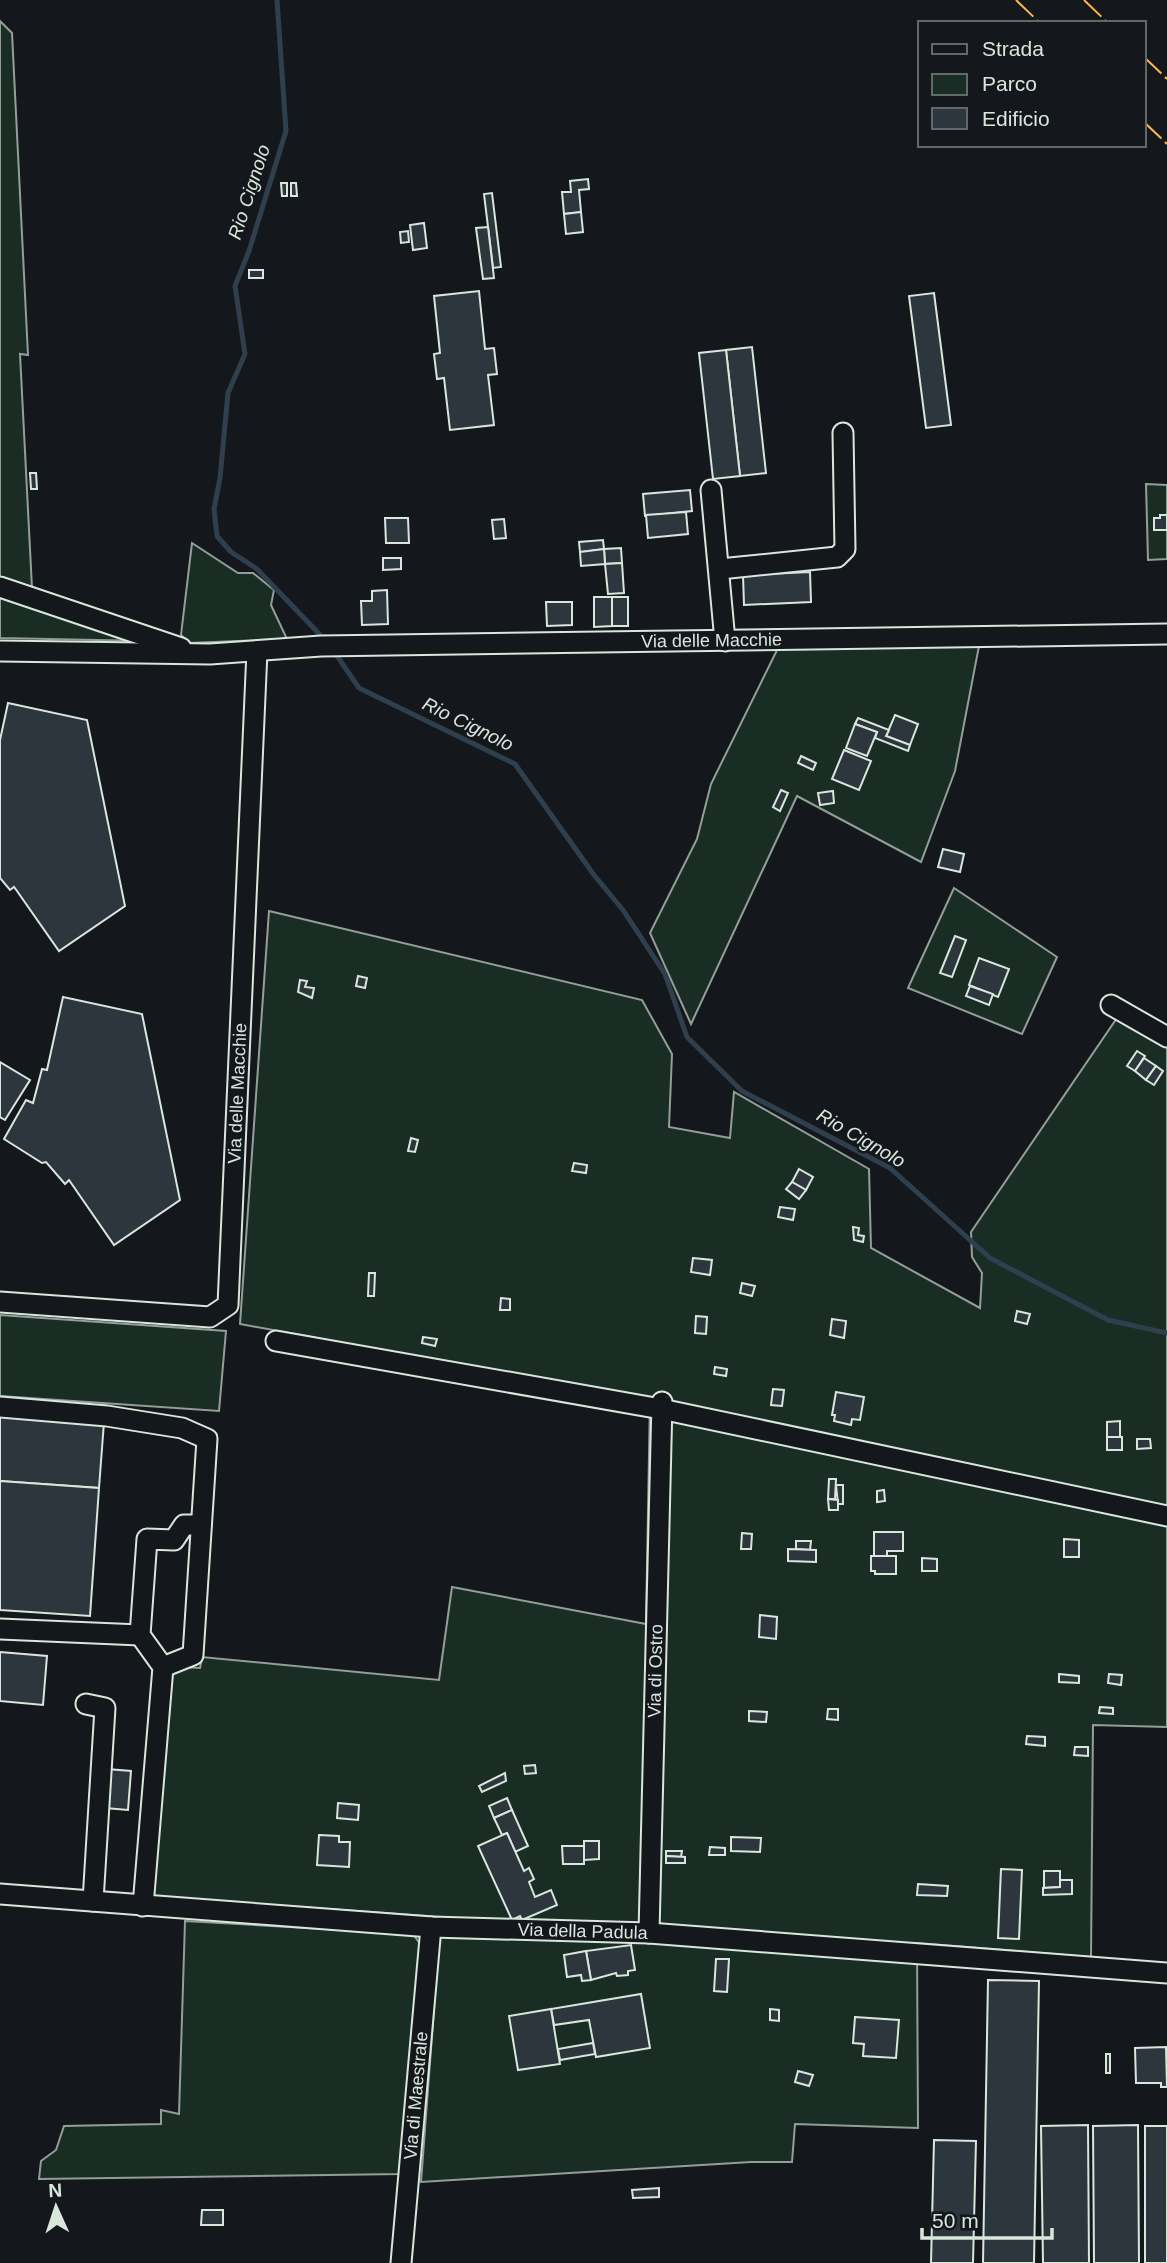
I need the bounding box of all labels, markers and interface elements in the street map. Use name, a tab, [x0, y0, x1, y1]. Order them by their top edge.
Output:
legend	[918, 21, 1146, 147]
text: Strada	[982, 37, 1044, 60]
text: Parco	[982, 72, 1037, 95]
text: Edificio	[982, 107, 1050, 130]
water label: Rio Cignolo	[224, 142, 274, 242]
street label: Via delle Macchie	[641, 629, 782, 651]
water label: Rio Cignolo	[419, 693, 517, 755]
street label: Via delle Macchie	[224, 1023, 250, 1164]
water label: Rio Cignolo	[813, 1104, 909, 1172]
street label: Via di Ostro	[644, 1624, 667, 1718]
street label: Via della Padula	[518, 1919, 649, 1943]
street label: Via di Maestrale	[400, 2031, 432, 2161]
north arrow	[21, 2172, 91, 2242]
text: N	[48, 2180, 63, 2201]
scale bar	[922, 2196, 1052, 2240]
text: 50 m	[932, 2209, 979, 2232]

